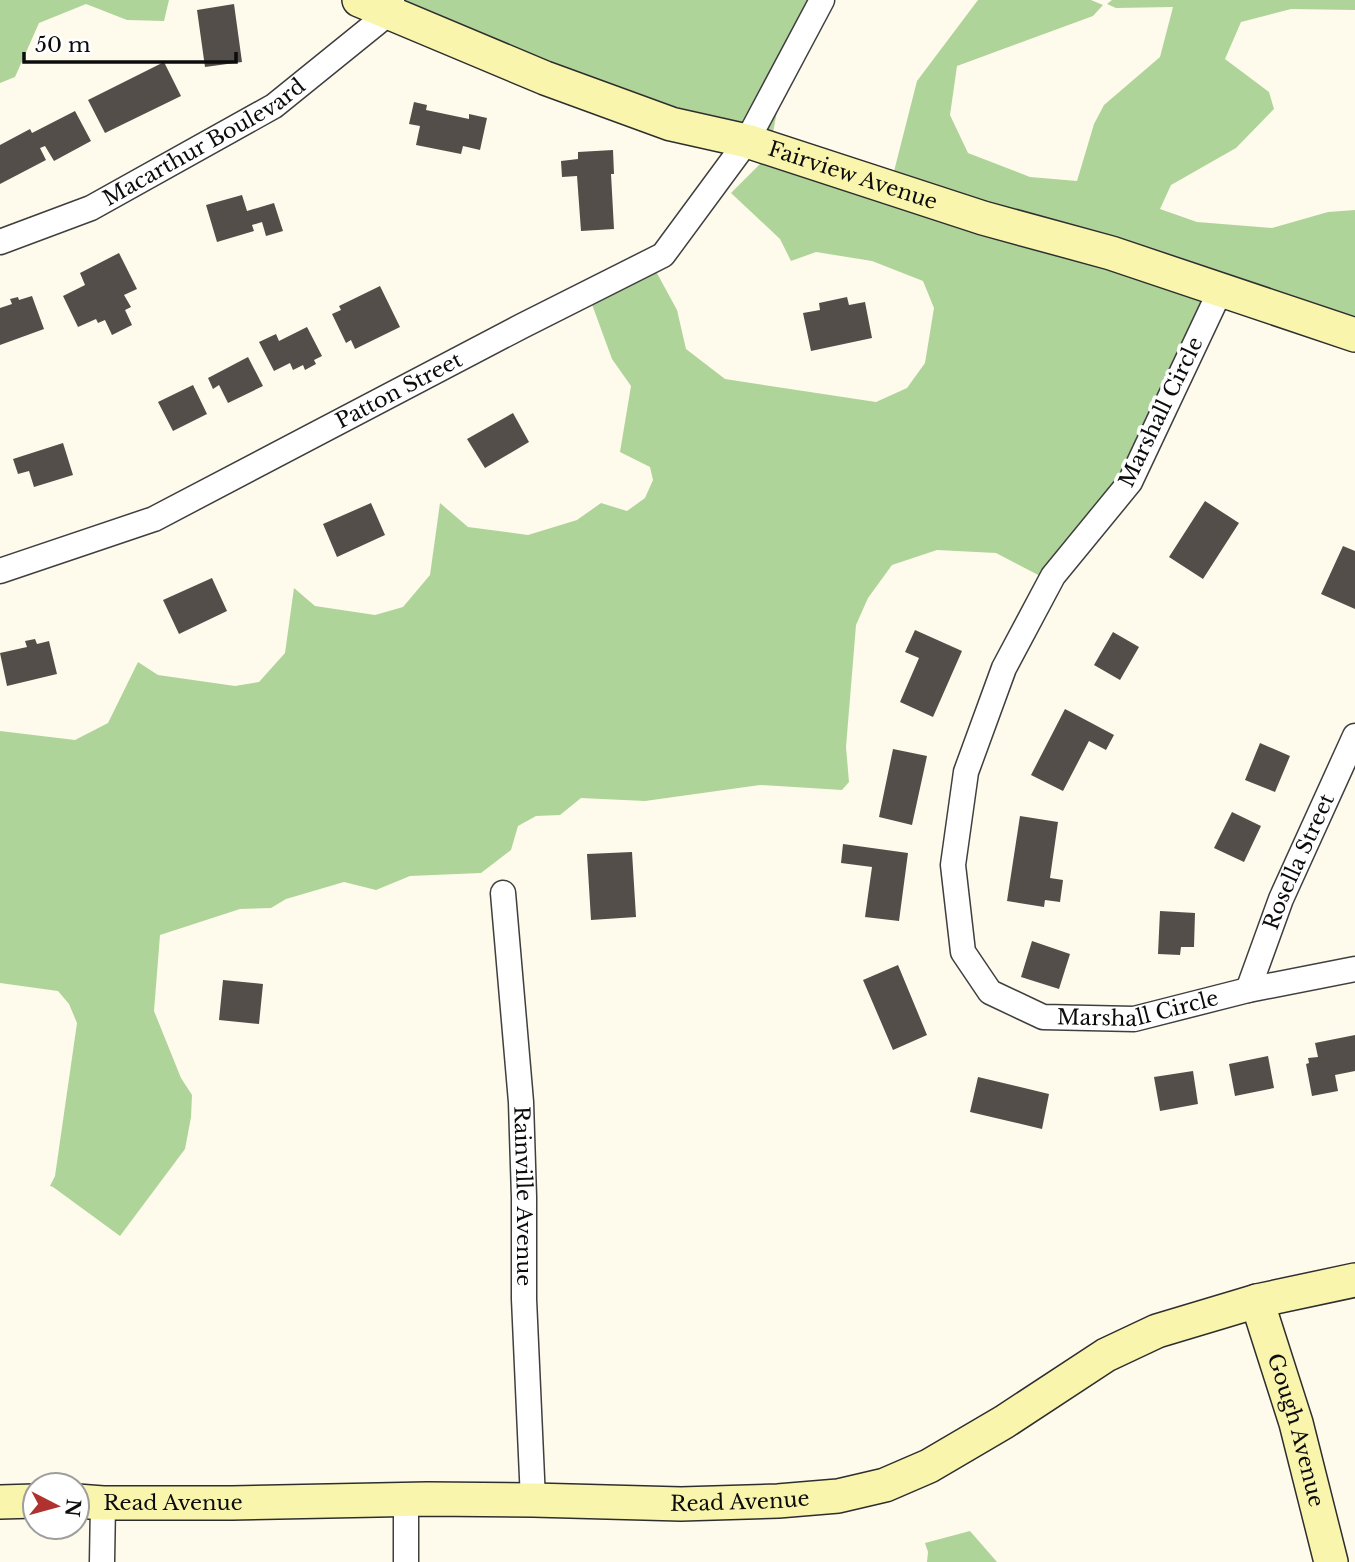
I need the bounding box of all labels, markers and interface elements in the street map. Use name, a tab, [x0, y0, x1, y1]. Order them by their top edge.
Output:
scale bar	[24, 21, 236, 65]
text: 50 m	[35, 32, 91, 58]
street label: Macarthur Boulevard	[98, 73, 311, 212]
street label: Fairview Avenue	[765, 136, 941, 215]
street label: Marshall Circle	[1113, 333, 1209, 491]
street label: Patton Street	[331, 347, 467, 434]
street label: Rosella Street	[1258, 790, 1340, 933]
street label: Marshall Circle	[1057, 985, 1221, 1032]
street label: Rainville Avenue	[508, 1106, 537, 1286]
street label: Gough Avenue	[1262, 1350, 1330, 1510]
north arrow	[21, 1471, 91, 1541]
street label: Read Avenue	[670, 1485, 810, 1517]
street label: Read Avenue	[103, 1490, 243, 1516]
text: N	[60, 1498, 85, 1518]

